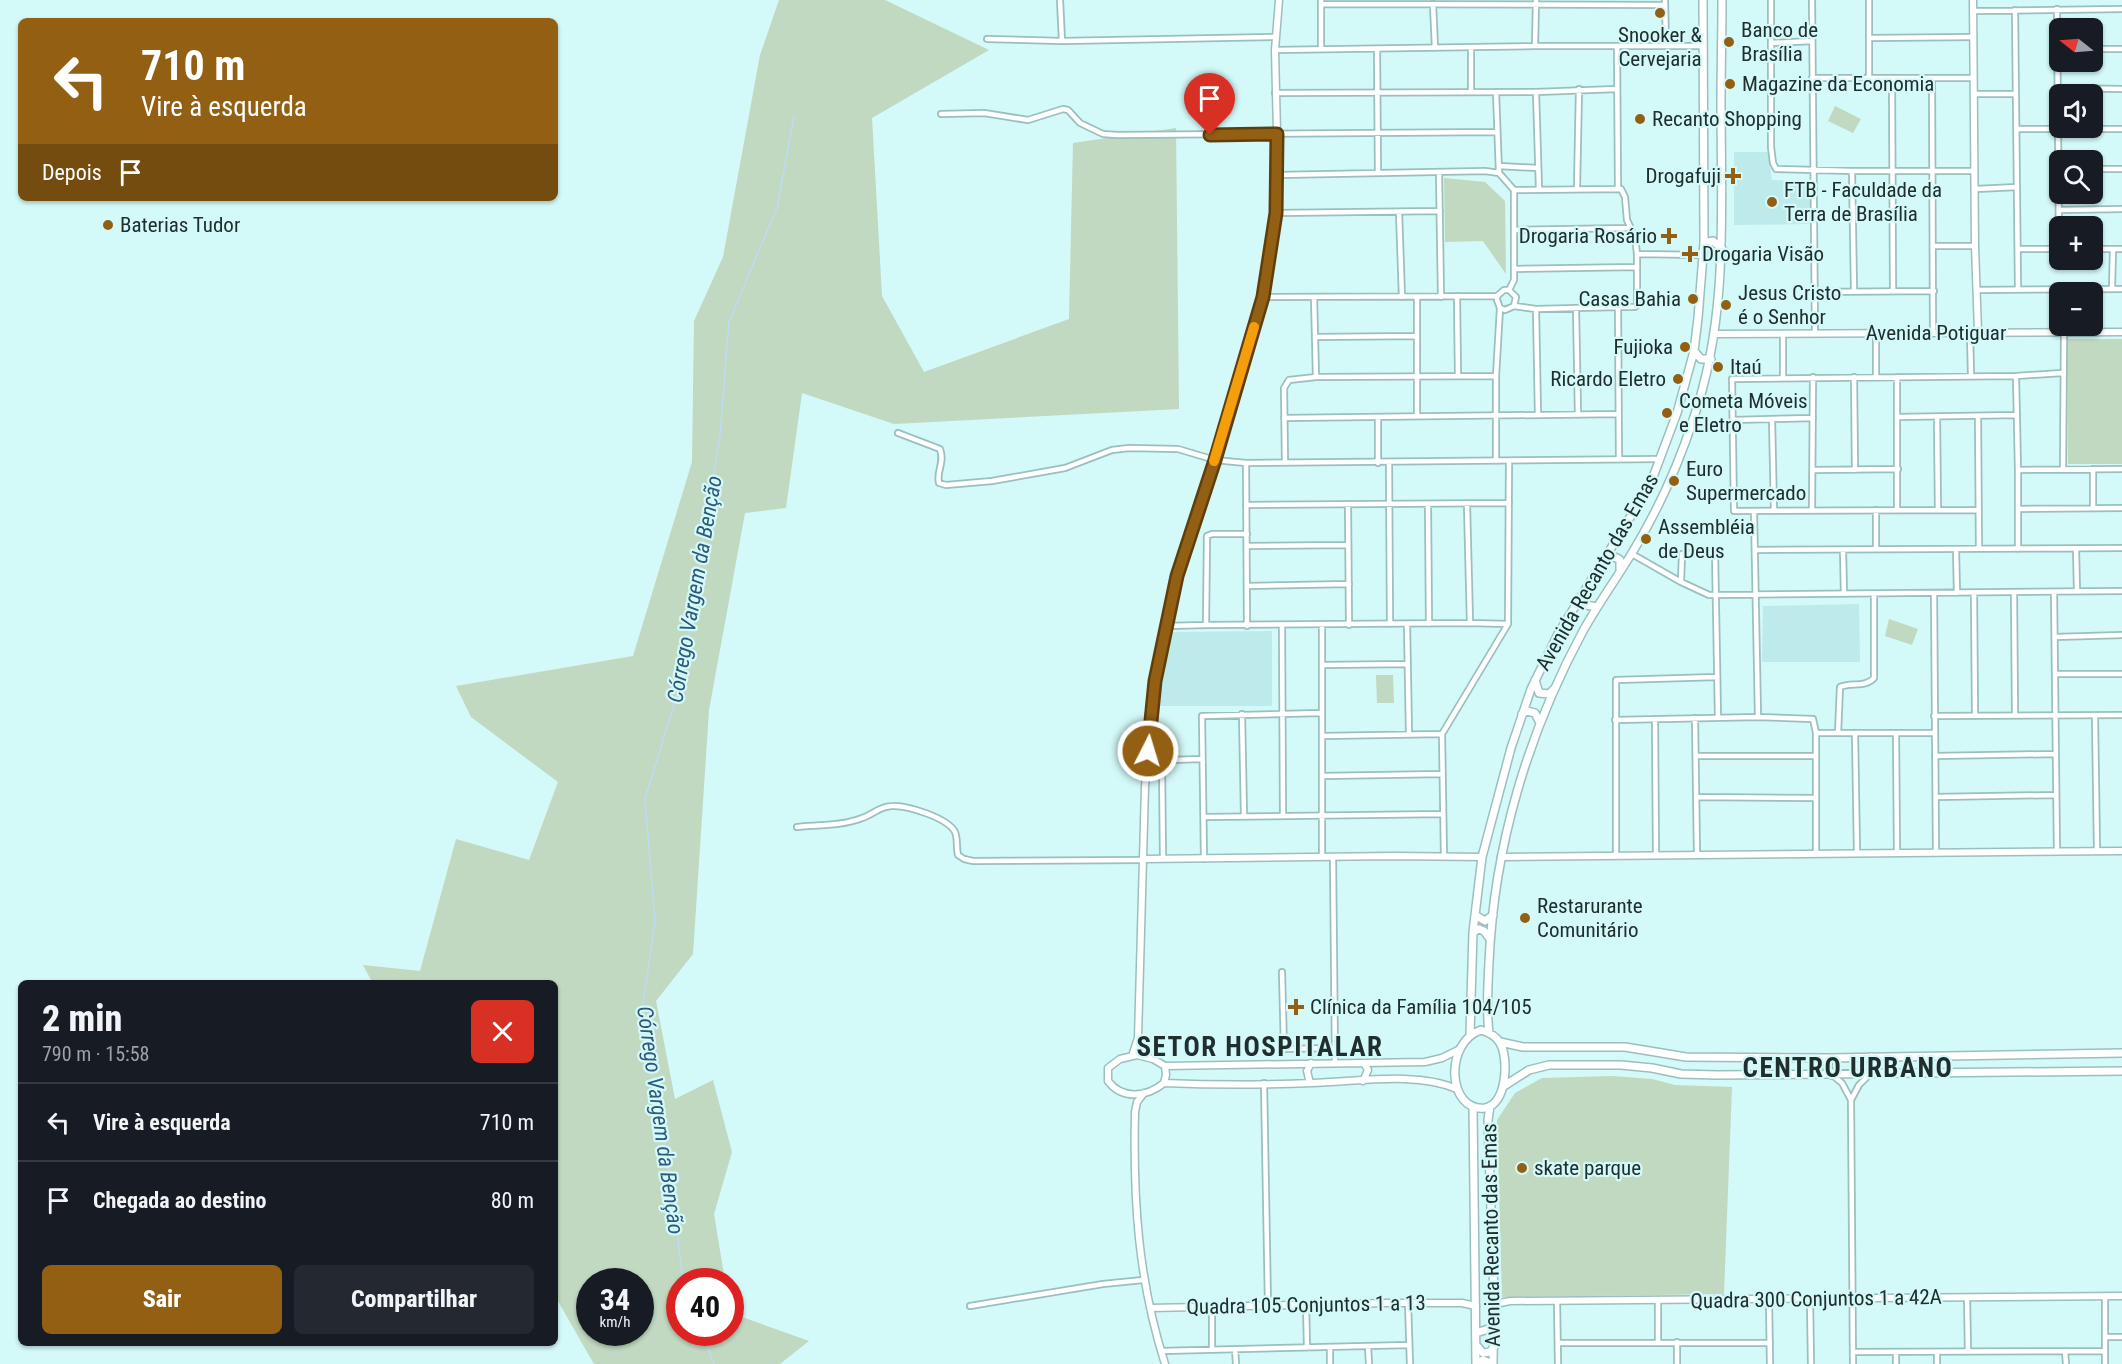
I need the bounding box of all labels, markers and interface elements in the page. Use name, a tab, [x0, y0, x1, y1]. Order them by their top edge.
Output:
marker: Snooker & Cervejaria	[1653, 6, 1667, 20]
place label: Banco de Brasília	[1741, 18, 1818, 66]
north arrow	[2049, 18, 2103, 72]
map controls	[2049, 18, 2103, 336]
place label: Snooker & Cervejaria	[1618, 23, 1703, 71]
marker: Banco de Brasília	[1722, 35, 1736, 49]
text: 710 m	[141, 41, 246, 90]
icon: left	[42, 42, 120, 120]
place label: Magazine da Economia	[1742, 72, 1934, 96]
pin	[1184, 73, 1235, 135]
marker: Magazine da Economia	[1723, 77, 1737, 91]
icon: arrive	[1193, 82, 1226, 115]
button: sound	[2049, 84, 2103, 138]
text: Vire à esquerda	[141, 91, 307, 123]
place label: Recanto Shopping	[1652, 107, 1802, 131]
marker: Recanto Shopping	[1633, 112, 1647, 126]
button: search	[2049, 150, 2103, 204]
icon: arrive	[114, 156, 147, 189]
text: Depois	[42, 160, 102, 185]
place label: Drogafuji	[1646, 164, 1721, 188]
marker: Drogafuji	[1726, 169, 1740, 183]
place label: FTB - Faculdade da Terra de Brasília	[1784, 178, 1942, 226]
marker: FTB - Faculdade da Terra de Brasília	[1765, 195, 1779, 209]
place label: Baterias Tudor	[120, 213, 240, 237]
button: +	[2049, 216, 2103, 270]
marker: Baterias Tudor	[101, 218, 115, 232]
place label: Drogaria Rosário	[1519, 224, 1657, 248]
marker: Drogaria Rosário	[1662, 229, 1676, 243]
place label: Drogaria Visão	[1702, 242, 1824, 266]
marker: Drogaria Visão	[1683, 247, 1697, 261]
place label: Jesus Cristo é o Senhor	[1738, 281, 1841, 329]
button: −	[2049, 282, 2103, 336]
place label: Casas Bahia	[1578, 287, 1681, 311]
marker: Casas Bahia	[1686, 292, 1700, 306]
marker: Jesus Cristo é o Senhor	[1719, 298, 1733, 312]
street label: Avenida Potiguar	[1866, 321, 2006, 345]
place label: Fujioka	[1613, 335, 1673, 359]
marker: Fujioka	[1678, 340, 1692, 354]
place label: Itaú	[1730, 355, 1762, 379]
marker: Itaú	[1711, 360, 1725, 374]
place label: Ricardo Eletro	[1550, 367, 1666, 391]
marker: Ricardo Eletro	[1671, 372, 1685, 386]
place label: Cometa Móveis e Eletro	[1679, 389, 1808, 437]
marker: Cometa Móveis e Eletro	[1660, 406, 1674, 420]
place label: Euro Supermercado	[1686, 457, 1806, 505]
street label: Avenida Recanto das Emas	[1531, 469, 1663, 675]
water label: Córrego Vargem da Benção	[662, 474, 727, 705]
marker: Euro Supermercado	[1667, 474, 1681, 488]
place label: Assembléia de Deus	[1658, 515, 1755, 563]
marker: Assembléia de Deus	[1639, 532, 1653, 546]
position arrow	[1116, 719, 1180, 783]
place label: Restarurante Comunitário	[1537, 894, 1643, 942]
marker: Restarurante Comunitário	[1518, 911, 1532, 925]
place label: Clínica da Família 104/105	[1310, 995, 1532, 1019]
text: 2 min	[42, 998, 122, 1040]
marker: Clínica da Família 104/105	[1287, 998, 1305, 1016]
button: close	[471, 1000, 534, 1063]
water label: Córrego Vargem da Benção	[632, 1004, 689, 1236]
district label: SETOR HOSPITALAR	[1137, 1031, 1383, 1063]
text: 790 m · 15:58	[42, 1042, 149, 1066]
district label: CENTRO URBANO	[1743, 1052, 1953, 1084]
icon: left	[42, 1106, 75, 1139]
text: Vire à esquerda	[93, 1110, 231, 1135]
text: 710 m	[480, 1110, 534, 1135]
street label: Avenida Recanto das Emas	[1477, 1123, 1505, 1347]
place label: skate parque	[1534, 1156, 1641, 1180]
marker: skate parque	[1515, 1161, 1529, 1175]
icon: arrive	[42, 1184, 75, 1217]
text: Chegada ao destino	[93, 1188, 267, 1213]
text: 80 m	[491, 1188, 534, 1213]
button: Sair	[42, 1265, 282, 1334]
button: Compartilhar	[294, 1265, 534, 1334]
speed limit sign: 40	[666, 1268, 744, 1346]
text: 34	[600, 1282, 630, 1317]
street label: Quadra 300 Conjuntos 1 a 42A	[1690, 1285, 1942, 1313]
street label: Quadra 105 Conjuntos 1 a 13	[1186, 1291, 1426, 1319]
text: km/h	[600, 1313, 630, 1331]

